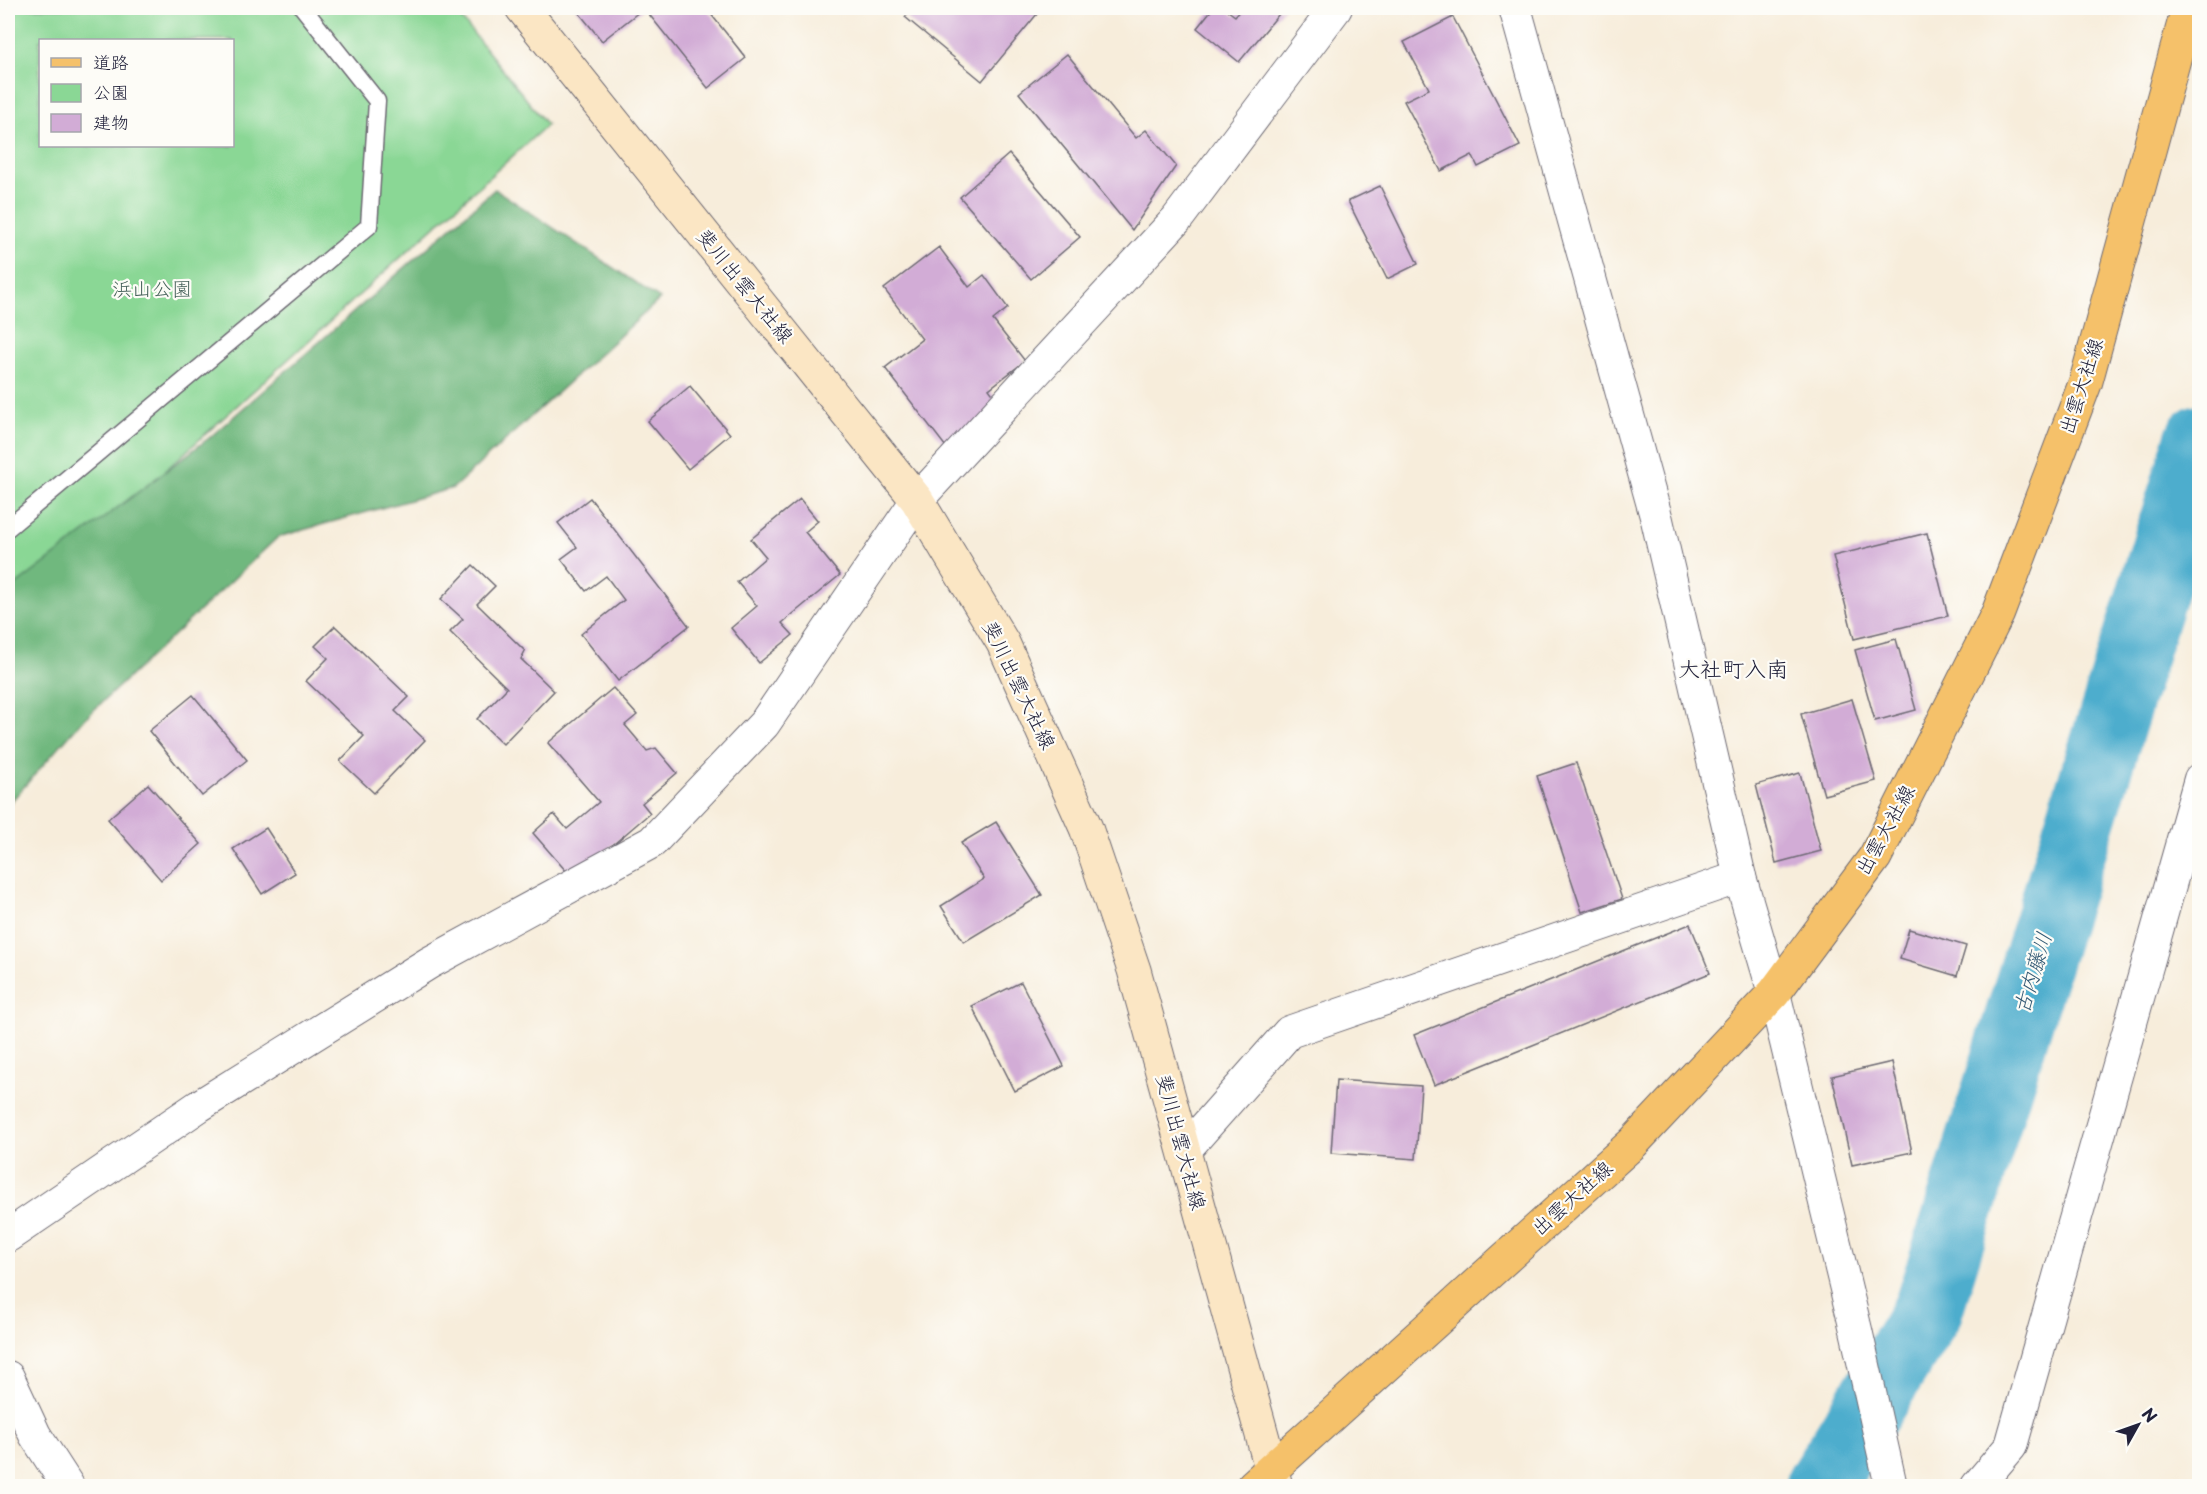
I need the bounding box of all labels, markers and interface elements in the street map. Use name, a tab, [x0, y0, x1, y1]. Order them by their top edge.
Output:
legend	[39, 39, 234, 147]
text: 道路	[93, 48, 129, 75]
text: 公園	[93, 78, 129, 105]
text: 建物	[93, 108, 129, 135]
street label: 斐川出雲大社線	[690, 222, 801, 349]
park label: 浜山公園	[112, 273, 192, 303]
street label: 出雲大社線	[2050, 334, 2110, 438]
street label: 斐川出雲大社線	[976, 615, 1064, 754]
district label: 大社町入南	[1678, 651, 1788, 684]
street label: 出雲大社線	[1847, 779, 1921, 881]
water label: 古内藤川	[2004, 928, 2059, 1017]
street label: 斐川出雲大社線	[1149, 1070, 1215, 1213]
street label: 出雲大社線	[1524, 1153, 1619, 1242]
north arrow	[2108, 1395, 2168, 1455]
text: N	[2137, 1402, 2164, 1427]

